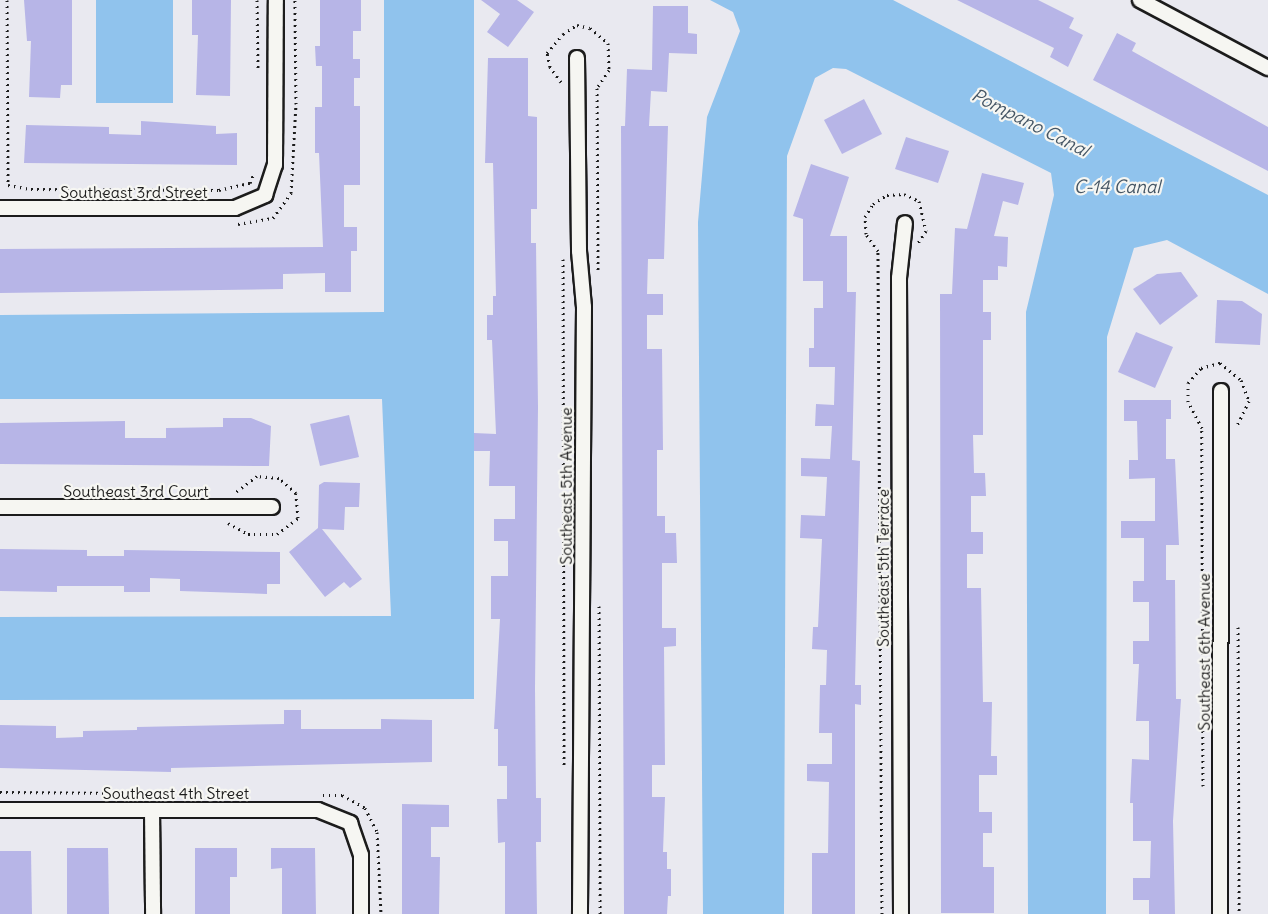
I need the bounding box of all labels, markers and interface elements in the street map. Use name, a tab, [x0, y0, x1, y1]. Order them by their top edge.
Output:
water label: Pompano Canal	[968, 84, 1092, 162]
water label: C-14 Canal	[1074, 176, 1160, 198]
street label: Southeast 3rd Street	[60, 182, 208, 202]
street label: Southeast 5th Avenue	[556, 407, 576, 565]
street label: Southeast 3rd Court	[63, 481, 209, 501]
street label: Southeast 5th Terrace	[873, 489, 893, 647]
street label: Southeast 6th Avenue	[1194, 573, 1214, 731]
street label: Southeast 4th Street	[103, 783, 249, 803]

